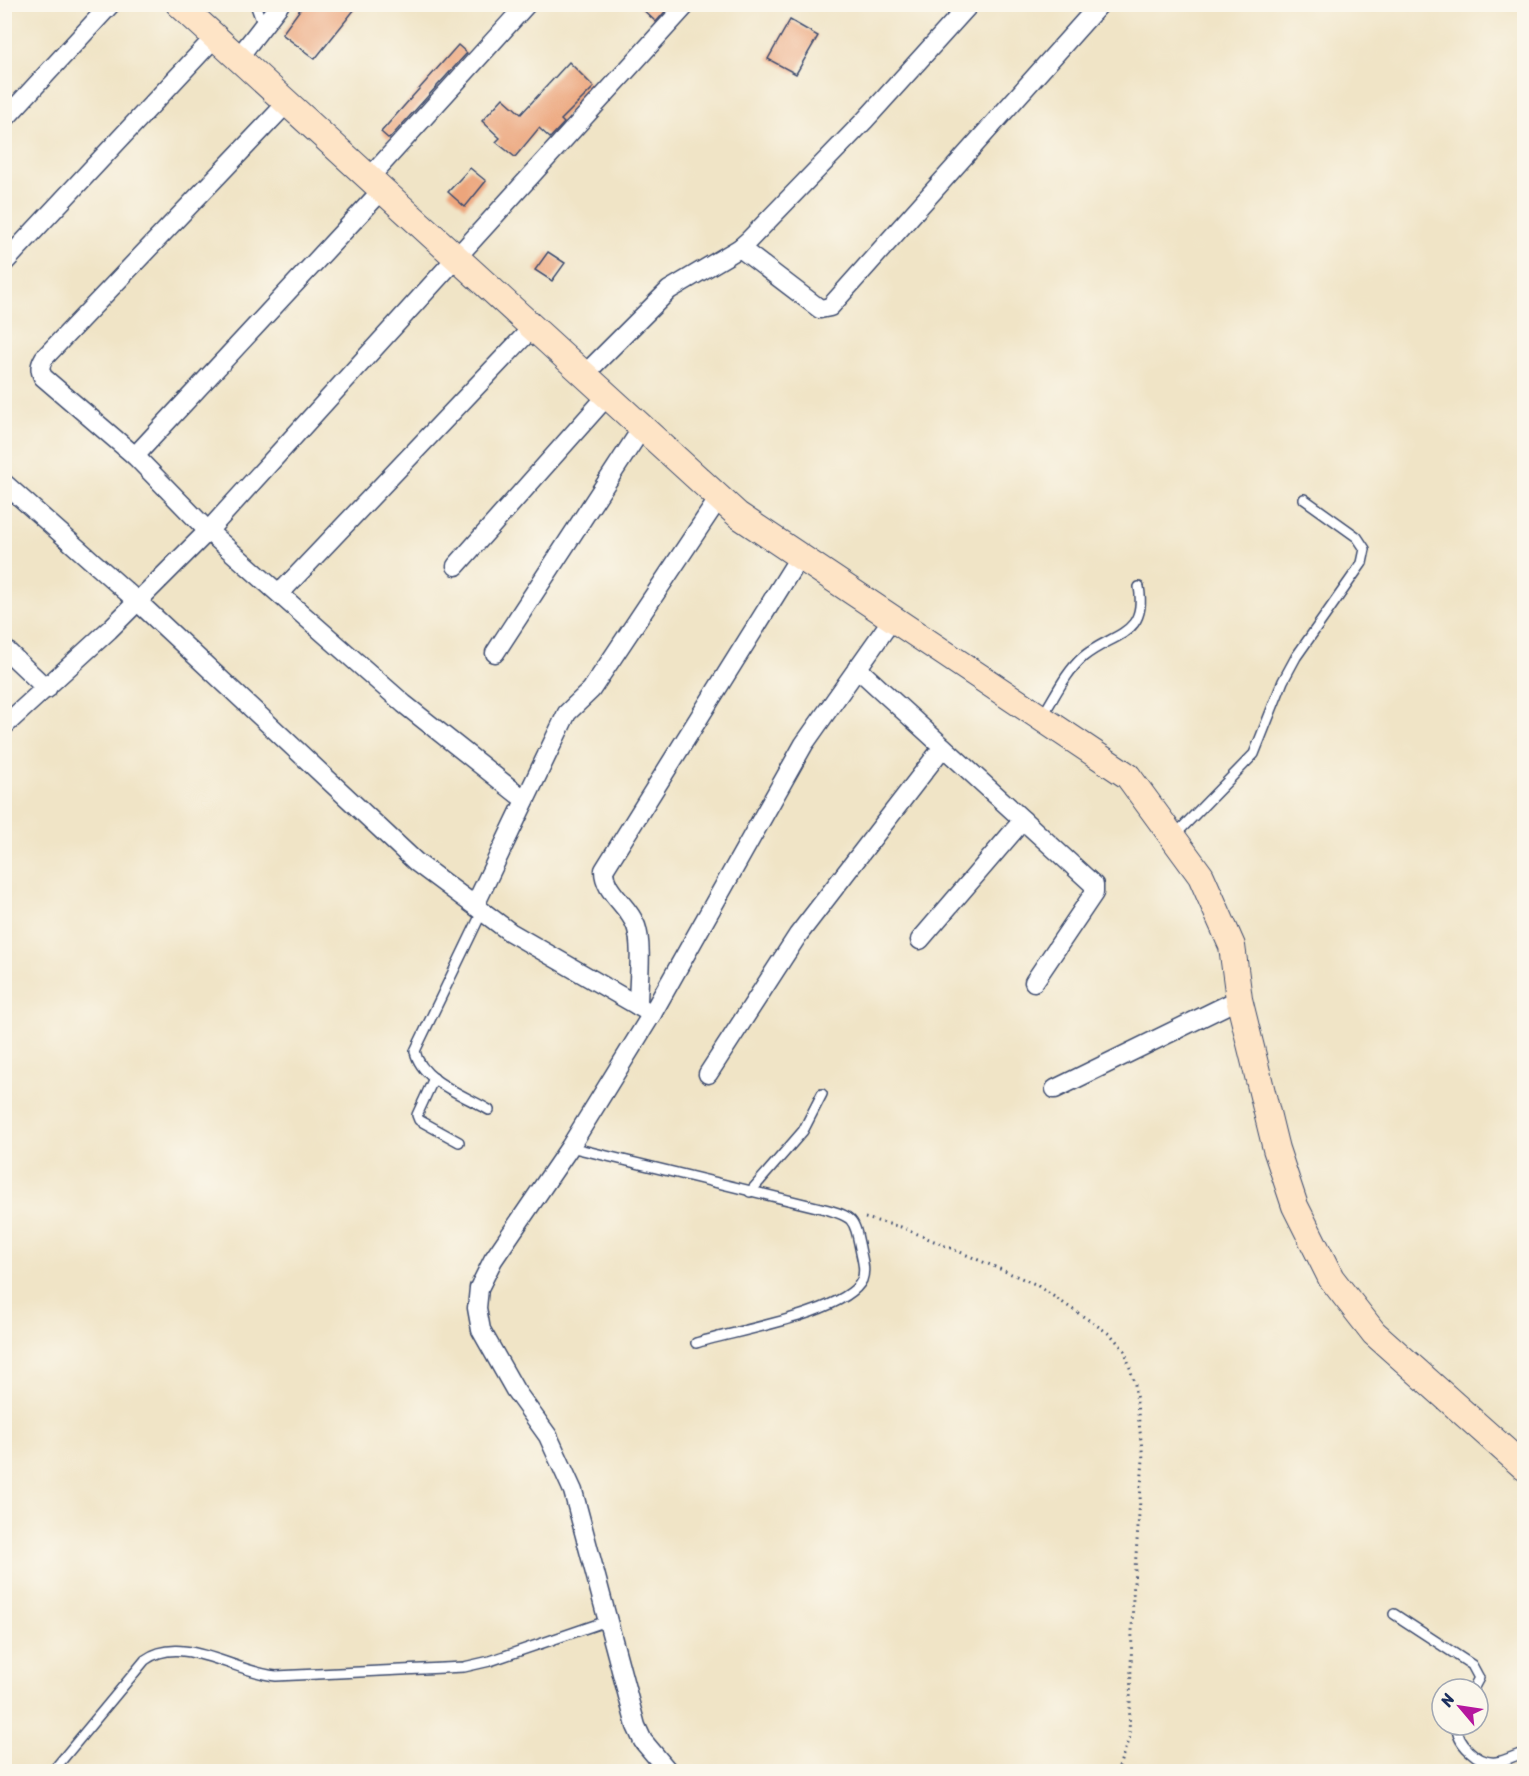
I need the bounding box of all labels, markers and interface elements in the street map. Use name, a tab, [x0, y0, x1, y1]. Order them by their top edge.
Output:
north arrow	[1430, 1677, 1490, 1737]
text: N	[1431, 1687, 1463, 1713]

